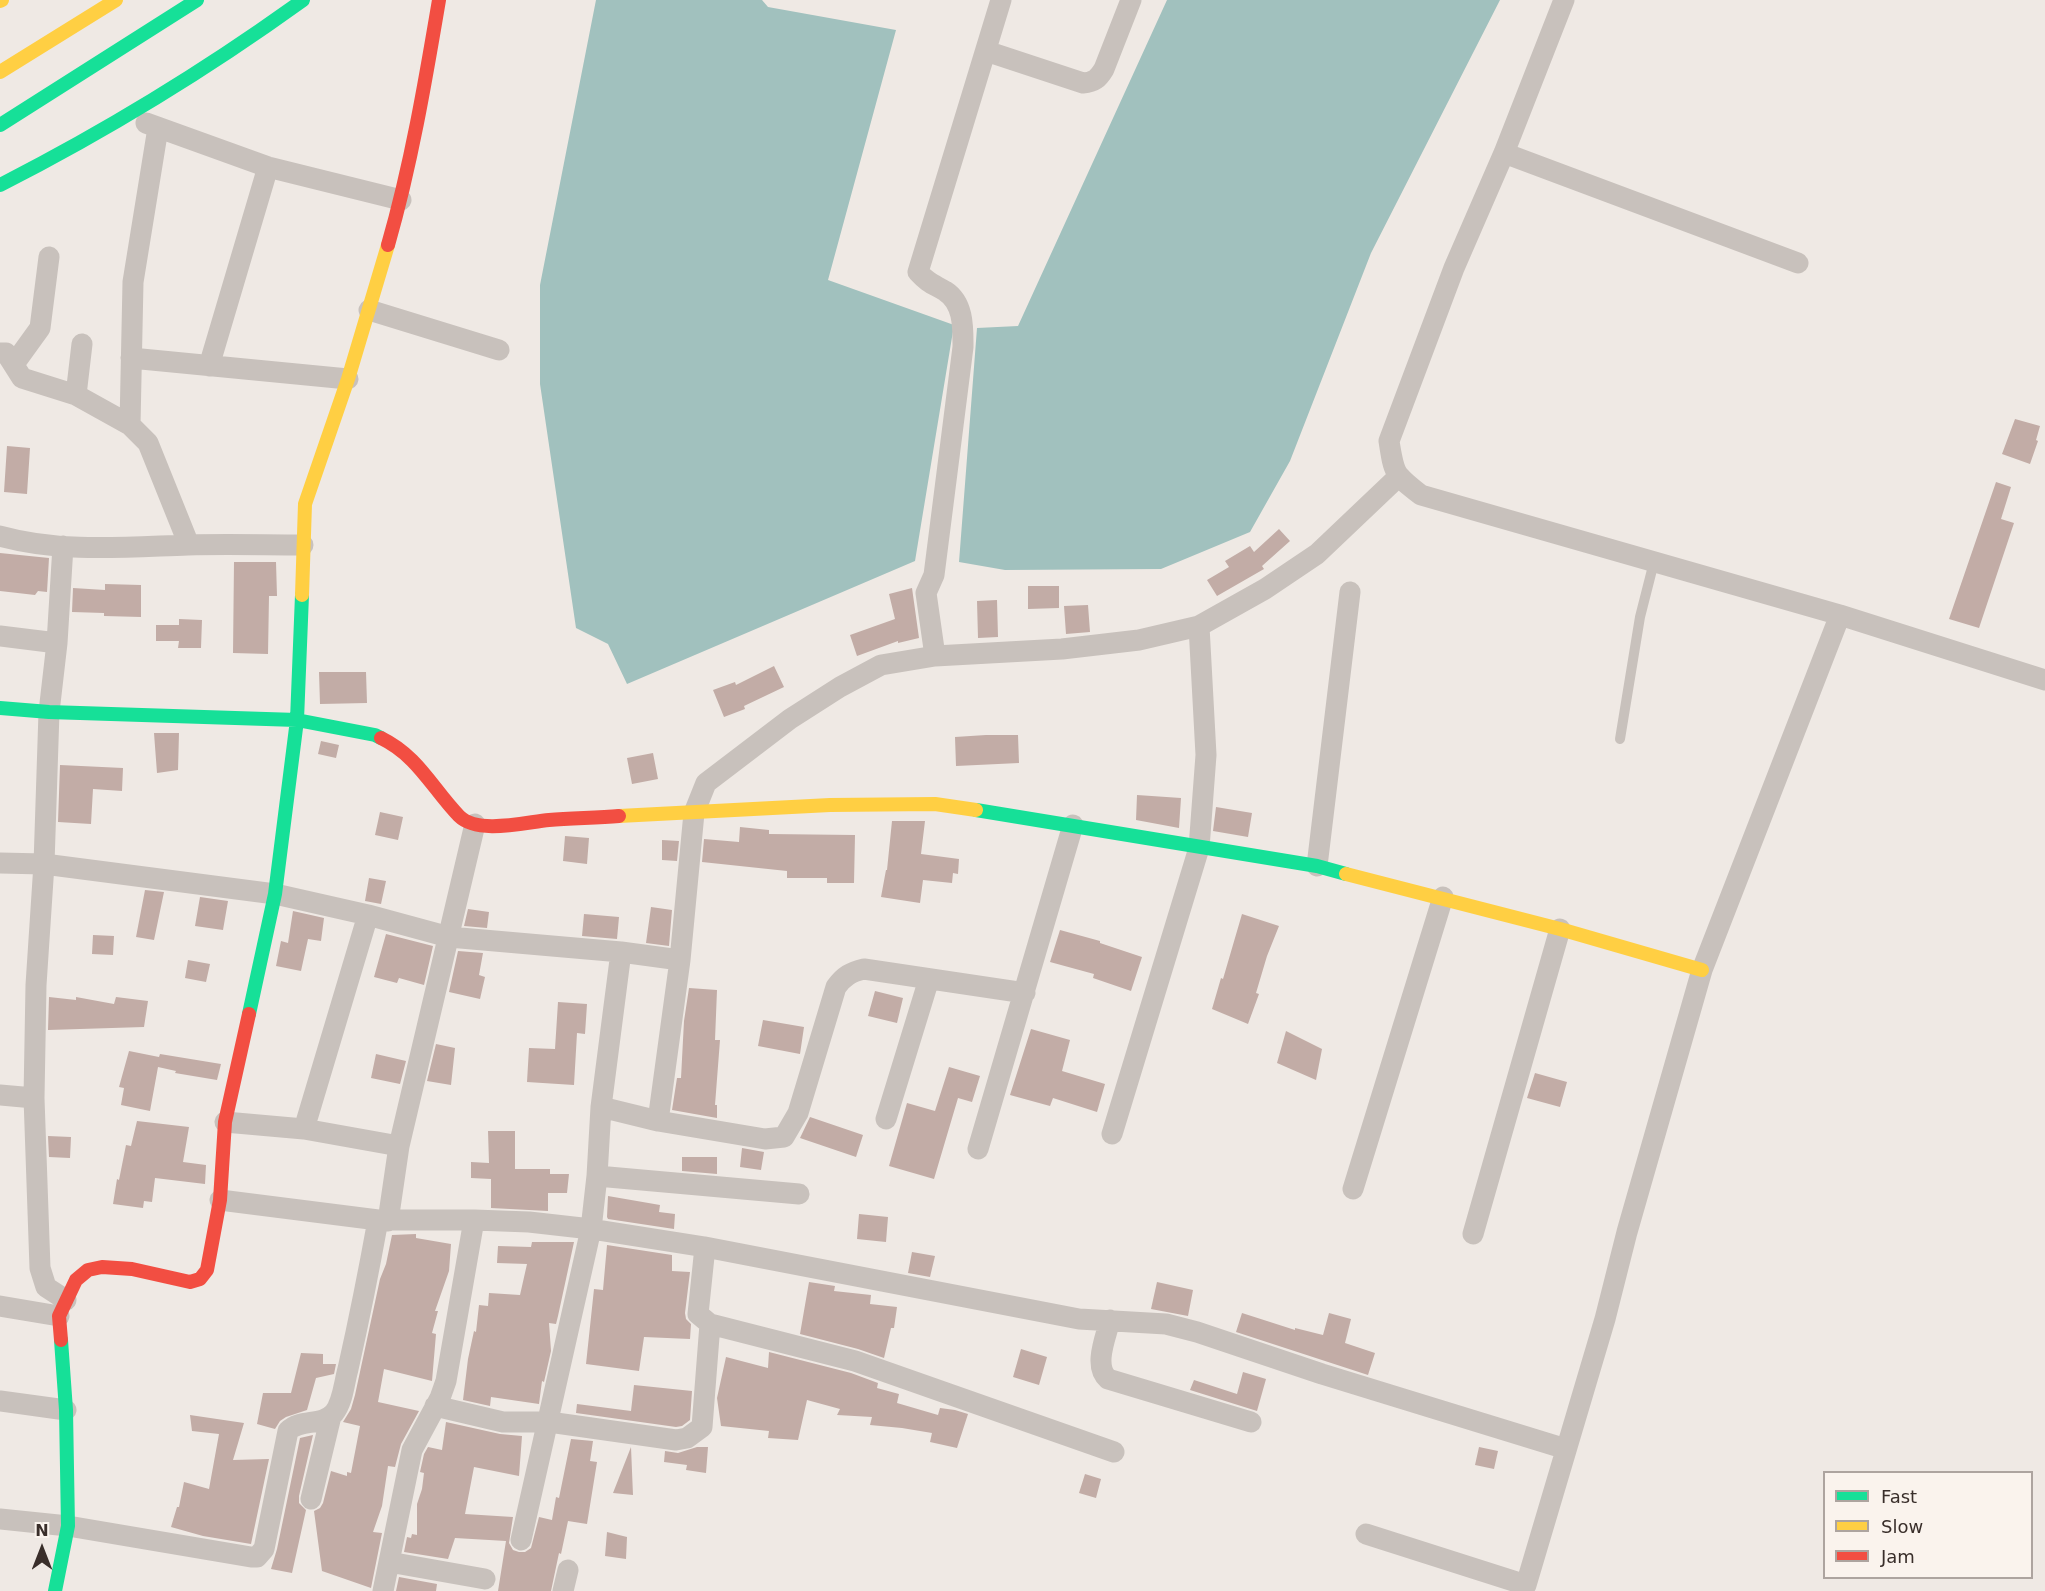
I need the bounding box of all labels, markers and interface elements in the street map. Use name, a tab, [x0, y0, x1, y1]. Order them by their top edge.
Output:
legend	[1823, 1471, 2033, 1579]
text: Fast	[1881, 1486, 1917, 1507]
text: Slow	[1881, 1516, 1923, 1537]
north arrow	[12, 1519, 72, 1579]
text: N	[35, 1521, 49, 1540]
text: Jam	[1881, 1546, 1915, 1567]

